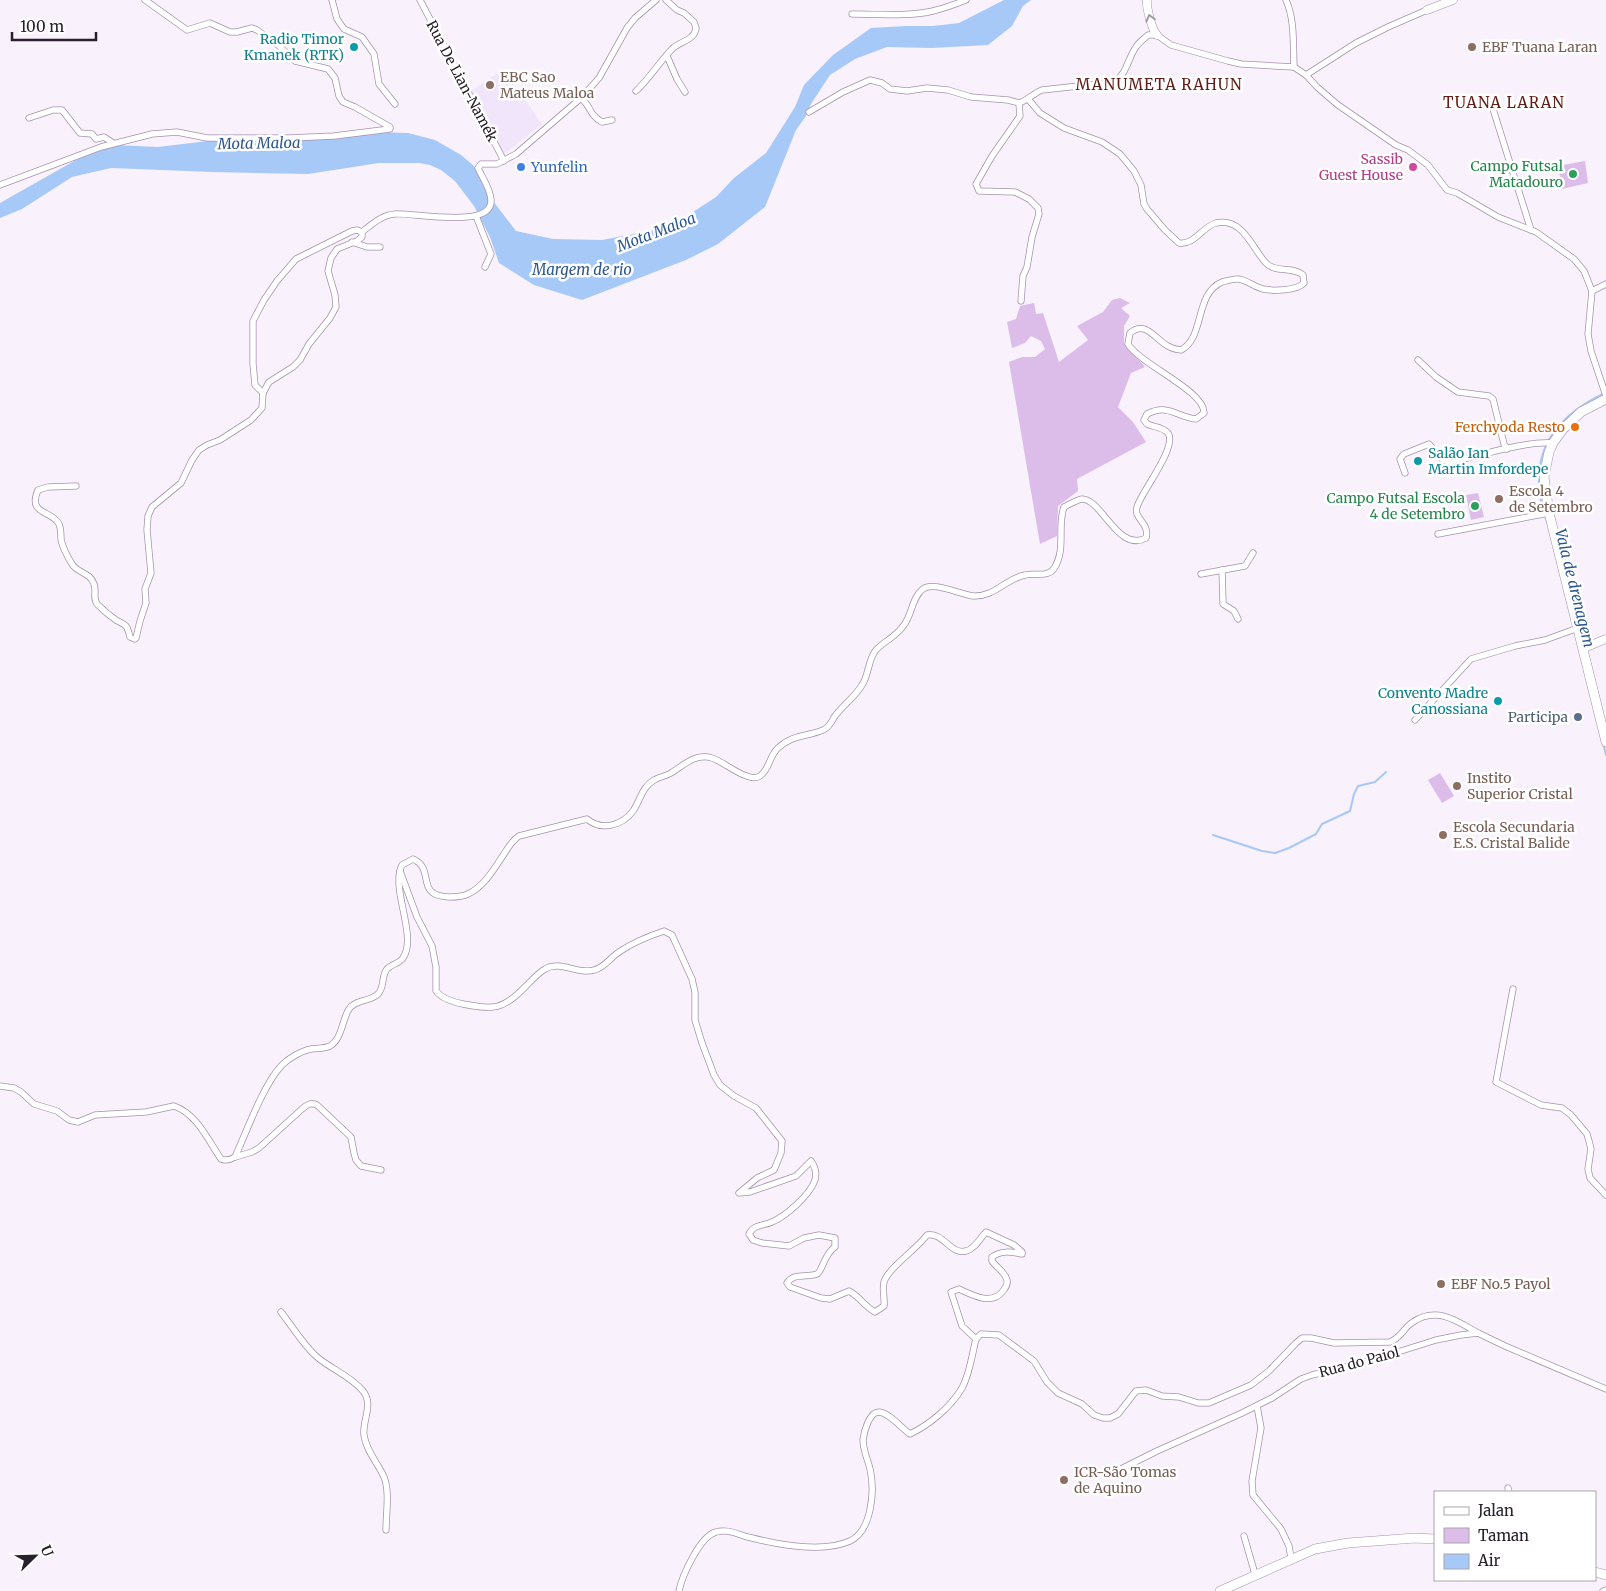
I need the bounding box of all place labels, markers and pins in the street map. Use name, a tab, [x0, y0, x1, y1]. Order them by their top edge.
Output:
place label: Radio Timor Kmanek (RTK)	[244, 30, 344, 64]
place label: EBF Tuana Laran	[1482, 38, 1598, 56]
marker: Radio Timor Kmanek (RTK)	[348, 41, 360, 53]
marker: EBF Tuana Laran	[1466, 41, 1478, 53]
place label: EBC Sao Mateus Maloa	[500, 68, 595, 102]
marker: EBC Sao Mateus Maloa	[484, 79, 496, 91]
place label: Sassib Guest House	[1319, 150, 1403, 184]
place label: Campo Futsal Matadouro	[1471, 157, 1564, 191]
place label: Yunfelin	[530, 158, 588, 176]
marker: Yunfelin	[515, 161, 527, 173]
marker: Sassib Guest House	[1407, 161, 1419, 173]
marker: Campo Futsal Matadouro	[1567, 168, 1579, 180]
place label: Ferchyoda Resto	[1455, 418, 1565, 436]
marker: Ferchyoda Resto	[1569, 421, 1581, 433]
place label: Salão Ian Martin Imfordepe	[1428, 444, 1548, 478]
marker: Salão Ian Martin Imfordepe	[1412, 455, 1424, 467]
place label: Escola 4 de Setembro	[1509, 482, 1593, 516]
place label: Campo Futsal Escola 4 de Setembro	[1326, 489, 1465, 523]
marker: Escola 4 de Setembro	[1493, 493, 1505, 505]
marker: Campo Futsal Escola 4 de Setembro	[1469, 500, 1481, 512]
place label: Convento Madre Canossiana	[1378, 684, 1488, 718]
marker: Convento Madre Canossiana	[1492, 695, 1504, 707]
place label: Participa	[1508, 708, 1568, 726]
marker: Participa	[1572, 711, 1584, 723]
place label: Instito Superior Cristal	[1467, 769, 1573, 803]
marker: Instito Superior Cristal	[1451, 780, 1463, 792]
place label: Escola Secundaria E.S. Cristal Balide	[1453, 818, 1575, 852]
marker: Escola Secundaria E.S. Cristal Balide	[1437, 829, 1449, 841]
place label: EBF No.5 Payol	[1451, 1275, 1551, 1293]
marker: EBF No.5 Payol	[1435, 1278, 1447, 1290]
place label: ICR-São Tomas de Aquino	[1074, 1463, 1176, 1497]
marker: ICR-São Tomas de Aquino	[1058, 1474, 1070, 1486]

